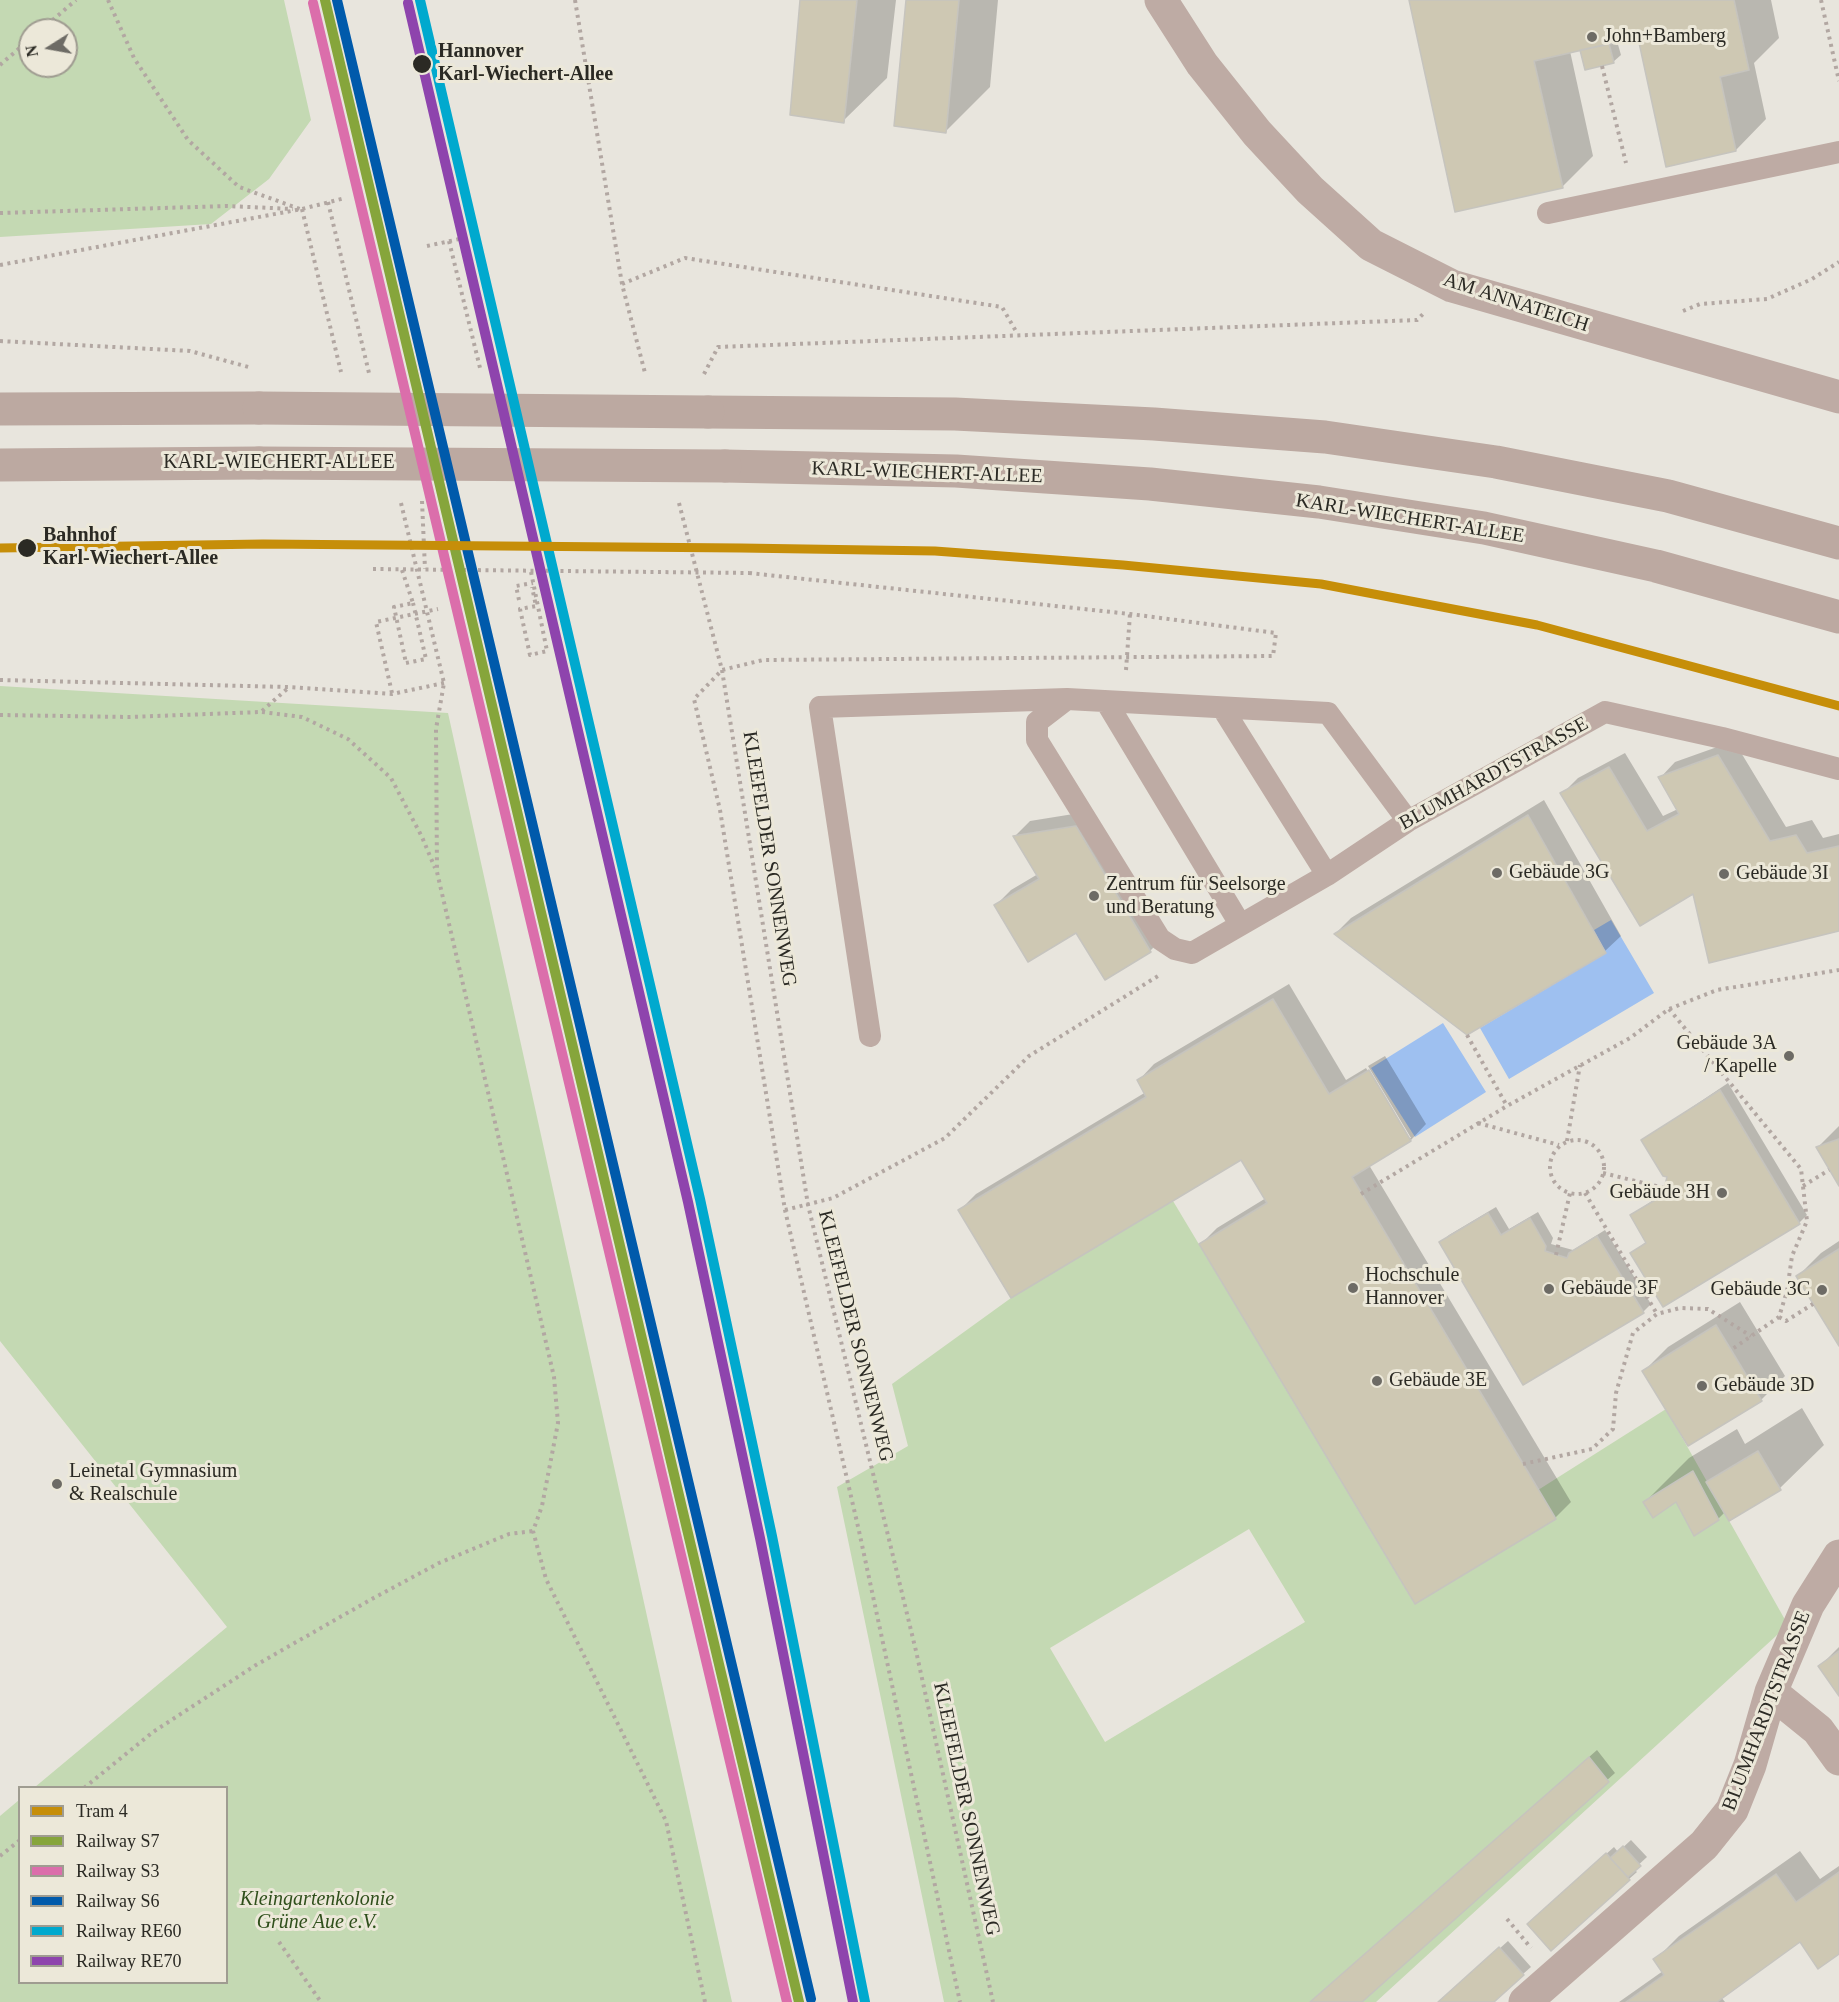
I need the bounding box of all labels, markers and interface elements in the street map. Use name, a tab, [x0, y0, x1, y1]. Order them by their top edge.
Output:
north arrow	[18, 18, 78, 78]
place label: John+Bamberg	[1604, 25, 1726, 49]
marker: John+Bamberg	[1585, 30, 1599, 44]
place label: Hannover Karl-Wiechert-Allee	[438, 40, 613, 87]
text: N	[22, 44, 41, 58]
marker: Hannover Karl-Wiechert-Allee	[411, 53, 433, 75]
street label: AM ANNATEICH	[1440, 268, 1592, 338]
street label: KARL-WIECHERT-ALLEE	[163, 451, 395, 475]
street label: KARL-WIECHERT-ALLEE	[811, 457, 1043, 489]
street label: KARL-WIECHERT-ALLEE	[1294, 489, 1526, 549]
place label: Bahnhof Karl-Wiechert-Allee	[43, 524, 218, 571]
marker: Bahnhof Karl-Wiechert-Allee	[16, 537, 38, 559]
street label: BLUMHARDTSTRASSE	[1395, 712, 1593, 836]
street label: KLEEFELDER SONNENWEG	[737, 730, 801, 988]
place label: Gebäude 3G	[1509, 861, 1610, 885]
place label: Gebäude 3I	[1736, 862, 1829, 886]
marker: Gebäude 3G	[1490, 866, 1504, 880]
marker: Gebäude 3I	[1717, 867, 1731, 881]
place label: Zentrum für Seelsorge und Beratung	[1106, 873, 1286, 920]
marker: Zentrum für Seelsorge und Beratung	[1087, 889, 1101, 903]
place label: Gebäude 3A / Kapelle	[1676, 1032, 1777, 1079]
marker: Gebäude 3A / Kapelle	[1782, 1049, 1796, 1063]
place label: Gebäude 3H	[1609, 1181, 1710, 1205]
marker: Gebäude 3H	[1715, 1186, 1729, 1200]
street label: KLEEFELDER SONNENWEG	[812, 1208, 898, 1464]
place label: Hochschule Hannover	[1365, 1264, 1459, 1311]
place label: Gebäude 3F	[1561, 1277, 1658, 1301]
place label: Gebäude 3C	[1711, 1278, 1810, 1302]
marker: Hochschule Hannover	[1346, 1281, 1360, 1295]
marker: Gebäude 3F	[1542, 1282, 1556, 1296]
marker: Gebäude 3C	[1815, 1283, 1829, 1297]
place label: Gebäude 3E	[1389, 1369, 1487, 1393]
marker: Gebäude 3E	[1370, 1374, 1384, 1388]
place label: Gebäude 3D	[1714, 1374, 1815, 1398]
marker: Gebäude 3D	[1695, 1379, 1709, 1393]
place label: Leinetal Gymnasium & Realschule	[69, 1460, 237, 1507]
marker: Leinetal Gymnasium & Realschule	[50, 1477, 64, 1491]
street label: BLUMHARDTSTRASSE	[1718, 1608, 1816, 1814]
street label: KLEEFELDER SONNENWEG	[927, 1680, 1005, 1938]
legend	[18, 1786, 228, 1984]
text: Tram 4	[76, 1801, 128, 1821]
text: Railway S7	[76, 1831, 160, 1851]
text: Railway S3	[76, 1861, 160, 1881]
park label: Kleingartenkolonie Grüne Aue e.V.	[240, 1888, 394, 1935]
text: Railway S6	[76, 1891, 160, 1911]
text: Railway RE60	[76, 1921, 182, 1941]
text: Railway RE70	[76, 1951, 182, 1971]

